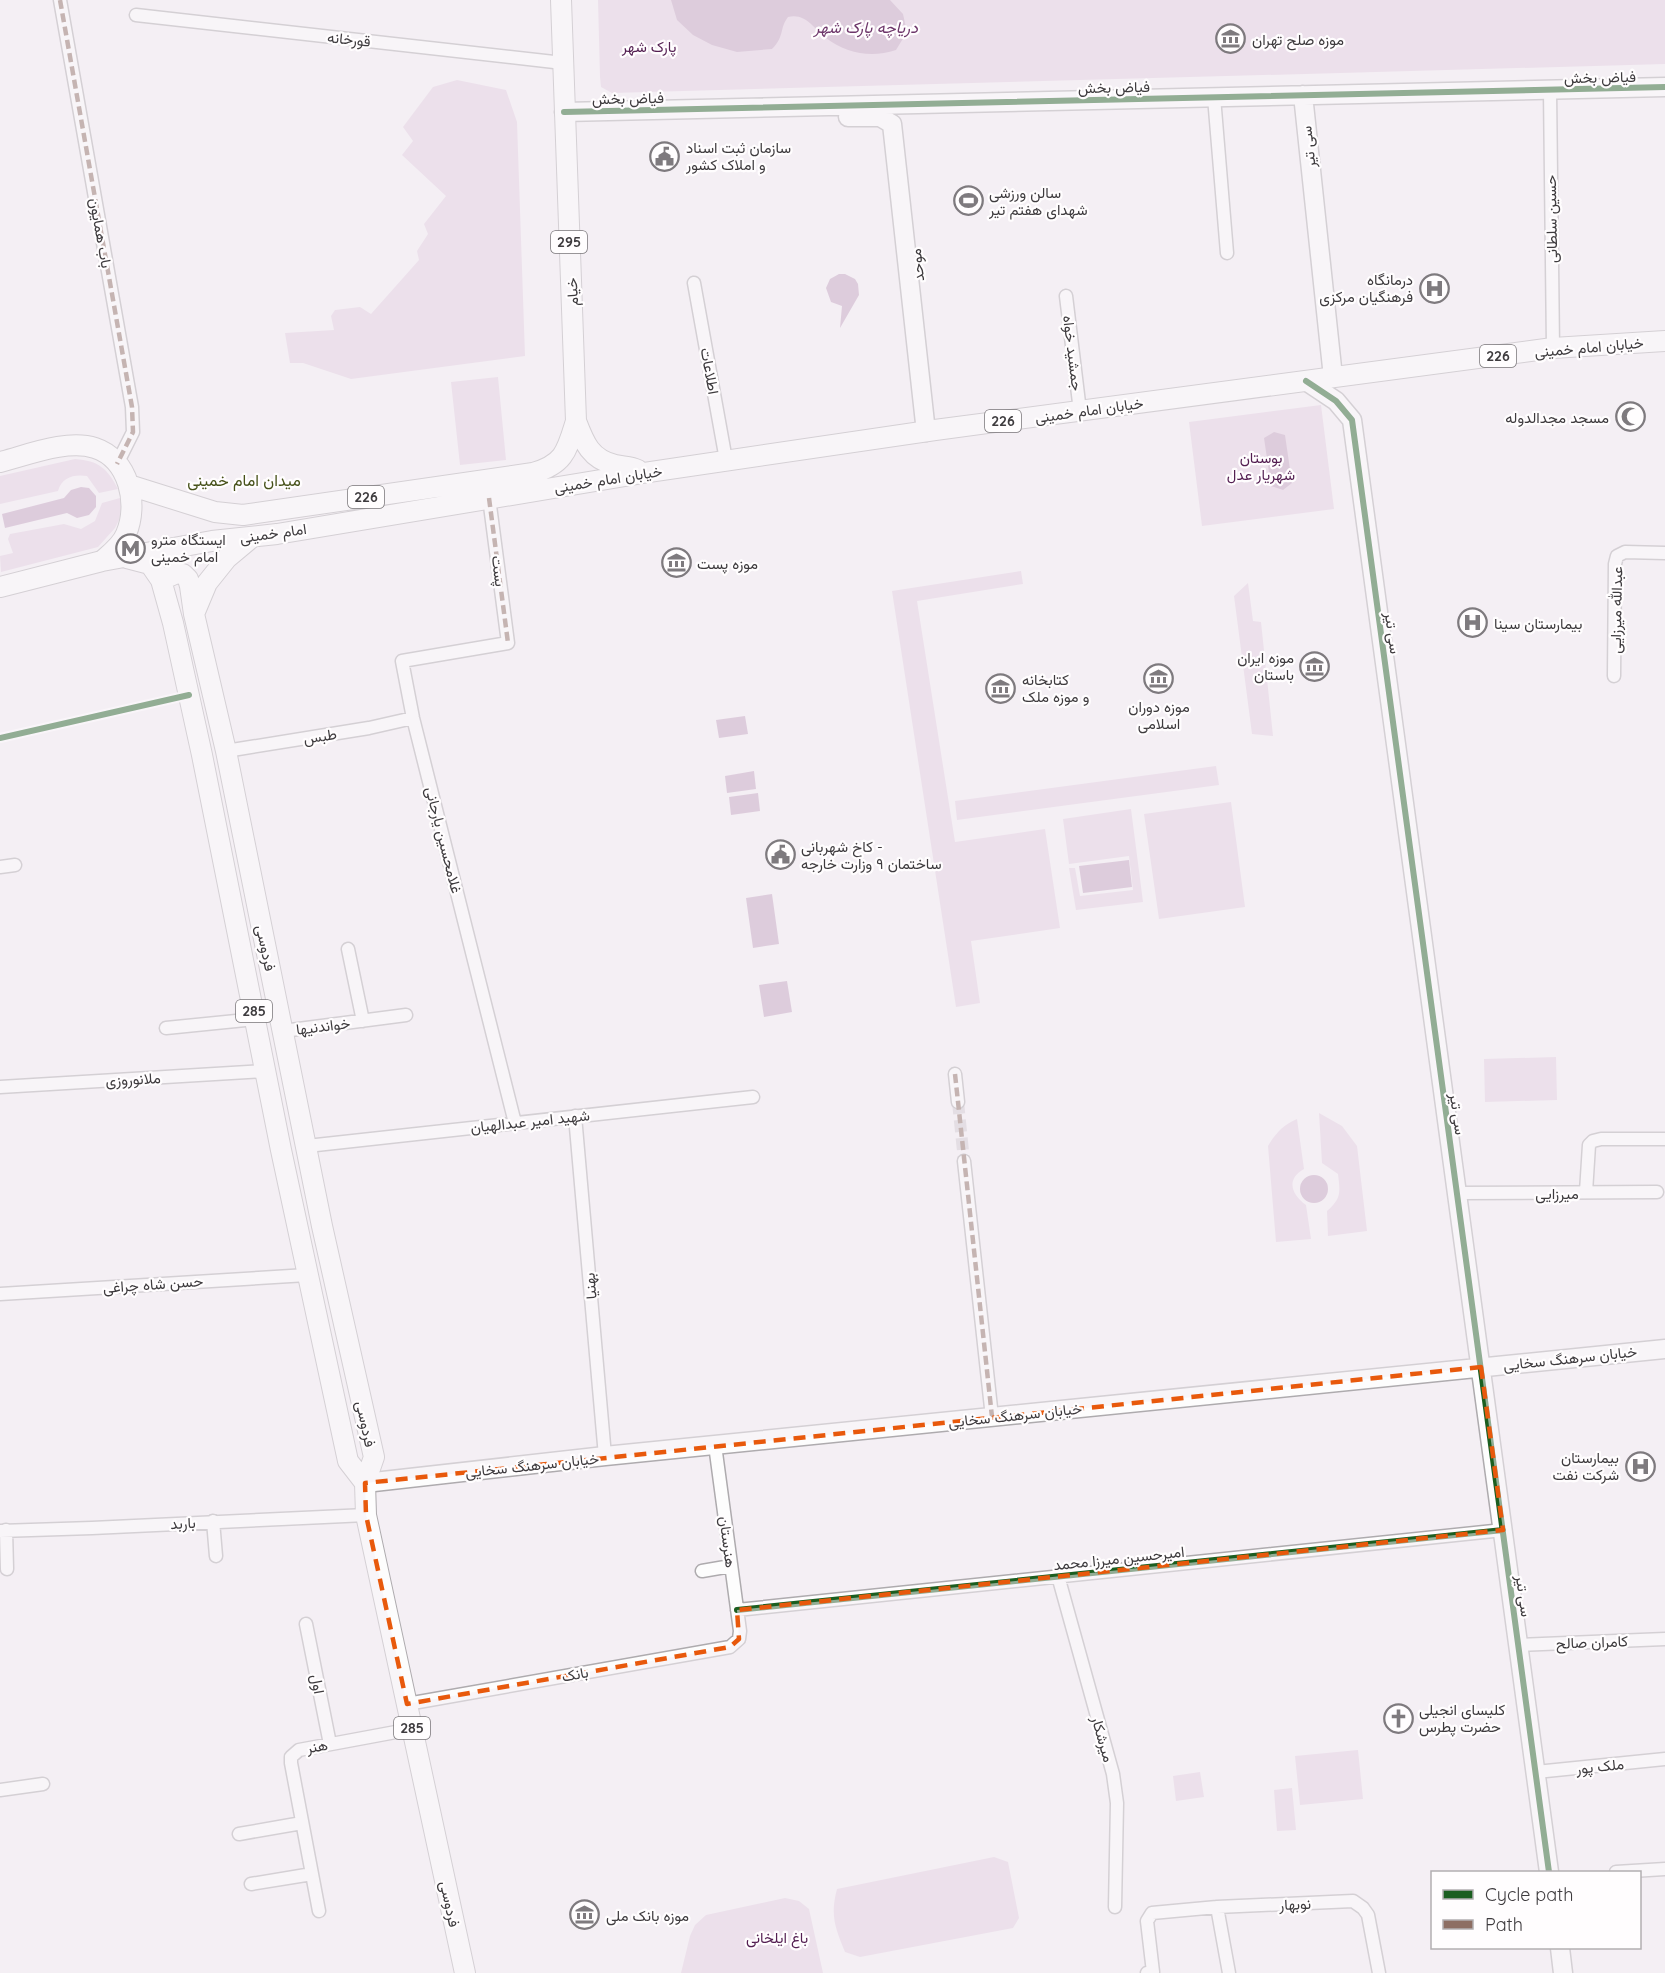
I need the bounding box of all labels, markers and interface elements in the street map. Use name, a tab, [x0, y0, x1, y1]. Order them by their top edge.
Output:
water label: دریاچه پارک شهر	[813, 17, 918, 39]
museum icon: موزه صلح تهران	[1215, 23, 1247, 55]
street label: قورخانه	[326, 27, 372, 51]
place label: موزه صلح تهران	[1252, 30, 1344, 51]
park label: پارک شهر	[621, 37, 676, 57]
street label: فیاض بخش	[1564, 67, 1636, 88]
street label: فیاض بخش	[1078, 77, 1150, 98]
street label: فیاض بخش	[592, 88, 664, 109]
street label: سی تیر	[1296, 125, 1321, 170]
place label: سازمان ثبت اسناد و املاک کشور	[685, 138, 791, 174]
public building icon: سازمان ثبت اسناد و املاک کشور	[649, 140, 681, 172]
street label: حسین سلطانی	[1541, 175, 1562, 263]
place label: سالن ورزشی شهدای هفتم تیر	[988, 183, 1088, 220]
sports icon: سالن ورزشی شهدای هفتم تیر	[952, 185, 984, 217]
street label: باب همایون	[85, 196, 117, 270]
road number: 295	[551, 231, 587, 253]
street label: موحد	[906, 248, 928, 282]
place label: درمانگاه فرهنگیان مرکزی	[1319, 270, 1413, 307]
hospital icon: درمانگاه فرهنگیان مرکزی	[1418, 272, 1450, 304]
street label: خیام	[562, 277, 583, 307]
street label: جمشید خواه	[1059, 314, 1087, 392]
street label: خیابان امام خمینی	[1534, 333, 1644, 362]
road number: 226	[1480, 345, 1516, 367]
street label: اطلاعات	[697, 346, 723, 396]
street label: خیابان امام خمینی	[1034, 393, 1145, 428]
mosque icon: مسجد مجدالدوله	[1614, 401, 1646, 433]
place label: مسجد مجدالدوله	[1505, 408, 1609, 427]
road number: 226	[985, 410, 1021, 432]
park label: بوستان شهریار عدل	[1227, 448, 1295, 484]
street label: خیابان امام خمینی	[553, 461, 664, 498]
district label: میدان امام خمینی	[187, 470, 301, 491]
road number: 226	[348, 486, 384, 508]
street label: امام خمینی	[238, 519, 308, 548]
place label: ایستگاه مترو امام خمینی	[151, 530, 226, 567]
metro station icon: ایستگاه مترو امام خمینی	[114, 532, 146, 564]
museum icon: موزه پست	[660, 547, 692, 579]
street label: پست	[487, 554, 510, 588]
place label: موزه پست	[697, 554, 758, 574]
street label: عبدالله میرزایی	[1606, 566, 1627, 654]
hospital icon: بیمارستان سینا	[1457, 607, 1489, 639]
street label: سی تیر	[1380, 610, 1405, 655]
place label: بیمارستان سینا	[1494, 614, 1582, 633]
place label: موزه ایران باستان	[1237, 648, 1294, 684]
museum icon: موزه ایران باستان	[1299, 650, 1331, 682]
museum icon: موزه دوران اسلامی	[1143, 663, 1175, 695]
place label: کتابخانه و موزه ملک	[1022, 670, 1089, 706]
museum icon: کتابخانه و موزه ملک	[985, 672, 1017, 704]
place label: موزه دوران اسلامی	[1128, 697, 1190, 734]
street label: طبس	[302, 724, 338, 749]
street label: غلامحسین یارجانی	[421, 785, 466, 896]
place label: کاخ شهربانی - ساختمان ۹ وزارت خارجه	[801, 837, 942, 873]
public building icon: کاخ شهربانی - ساختمان ۹ وزارت خارجه	[764, 839, 796, 871]
street label: فردوسی	[251, 923, 280, 973]
road number: 285	[236, 1000, 272, 1022]
street label: خواندنیها	[295, 1013, 351, 1039]
street label: ملانوروزی	[105, 1068, 161, 1091]
street label: سی تیر	[1445, 1091, 1470, 1136]
street label: شهید امیر عبدالهیان	[469, 1105, 591, 1137]
street label: میرزایی	[1535, 1184, 1579, 1204]
street label: حسن شاه چراغی	[102, 1271, 204, 1298]
street label: بهنیا	[579, 1272, 601, 1300]
street label: خیابان سرهنگ سخایی	[1502, 1342, 1638, 1375]
street label: فردوسی	[351, 1399, 380, 1449]
street label: خیابان سرهنگ سخایی	[947, 1399, 1083, 1432]
place label: بیمارستان شرکت نفت	[1552, 1448, 1619, 1484]
street label: خیابان سرهنگ سخایی	[464, 1449, 600, 1482]
hospital icon: بیمارستان شرکت نفت	[1624, 1450, 1656, 1482]
street label: باربد	[170, 1513, 196, 1533]
street label: هنرستان	[715, 1515, 741, 1569]
street label: امیرحسین میرزا محمد	[1053, 1542, 1186, 1575]
street label: سی تیر	[1511, 1573, 1536, 1618]
street label: کامران صالح	[1556, 1631, 1629, 1655]
street label: بانک	[560, 1662, 590, 1686]
street label: اول	[307, 1672, 329, 1696]
place label: کلیسای انجیلی حضرت پطرس	[1419, 1700, 1505, 1737]
church icon: کلیسای انجیلی حضرت پطرس	[1382, 1702, 1414, 1734]
street label: میرشکار	[1087, 1713, 1119, 1764]
road number: 285	[394, 1717, 430, 1739]
street label: هنر	[304, 1735, 329, 1757]
street label: ملک پور	[1574, 1754, 1625, 1779]
legend	[1431, 1871, 1641, 1949]
street label: فردوسی	[435, 1879, 464, 1929]
text: Cycle path	[1485, 1883, 1573, 1906]
street label: نوبهار	[1278, 1894, 1311, 1914]
museum icon: موزه بانک ملی	[569, 1899, 601, 1931]
place label: موزه بانک ملی	[606, 1906, 689, 1926]
text: Path	[1485, 1913, 1523, 1936]
park label: باغ ایلخانی	[746, 1928, 808, 1949]

